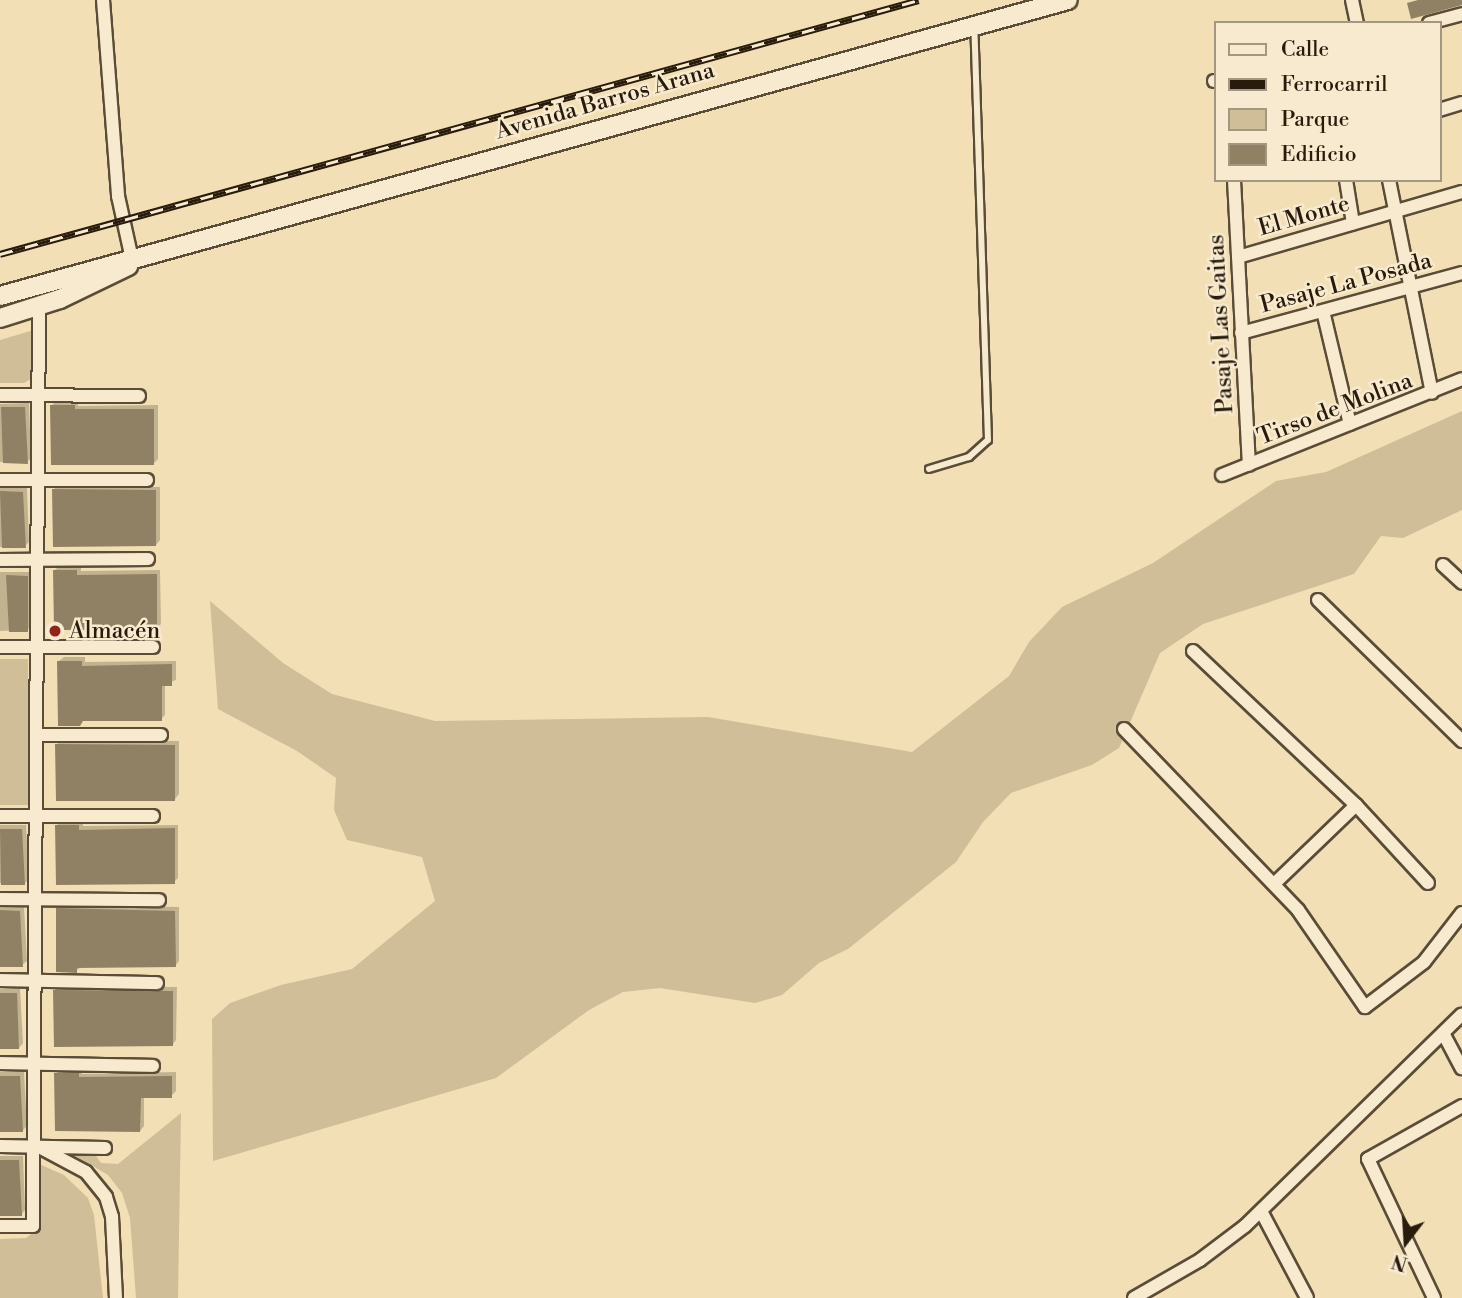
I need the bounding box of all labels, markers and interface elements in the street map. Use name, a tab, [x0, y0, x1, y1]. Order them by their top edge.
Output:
legend	[1214, 21, 1441, 182]
text: Calle	[1281, 37, 1329, 63]
street label: Avenida Barros Arana	[492, 57, 718, 145]
text: Ferrocarril	[1281, 72, 1387, 98]
text: Parque	[1281, 107, 1349, 133]
text: Edificio	[1281, 142, 1357, 168]
street label: El Monte	[1255, 190, 1353, 242]
street label: Pasaje Las Gaitas	[1203, 234, 1239, 414]
street label: Pasaje La Posada	[1257, 247, 1435, 319]
street label: Tirso de Molina	[1254, 367, 1416, 451]
place label: Almacén	[69, 617, 160, 645]
marker: Almacén	[47, 623, 63, 639]
north arrow	[1371, 1207, 1441, 1277]
text: N	[1389, 1248, 1411, 1276]

